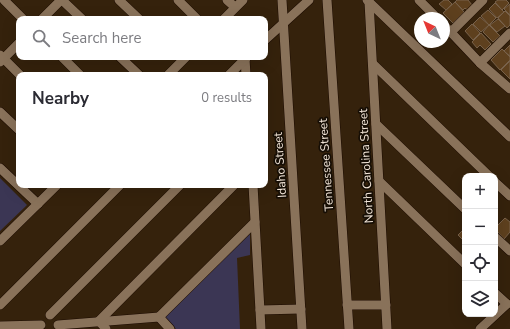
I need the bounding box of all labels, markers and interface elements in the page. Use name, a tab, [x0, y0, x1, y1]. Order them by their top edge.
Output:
north arrow	[414, 12, 450, 48]
search box	[16, 16, 268, 60]
icon: search	[30, 27, 52, 49]
text: Search here	[62, 28, 142, 48]
text: Nearby	[32, 87, 89, 110]
text: 0 results	[201, 89, 252, 107]
street label: North Carolina Street	[355, 107, 377, 224]
street label: Tennessee Street	[315, 117, 337, 212]
street label: Idaho Street	[270, 131, 290, 198]
map controls	[462, 173, 498, 317]
button: +	[462, 173, 498, 209]
button: −	[462, 209, 498, 245]
button: locate	[462, 245, 498, 281]
button: layers	[462, 281, 498, 317]

